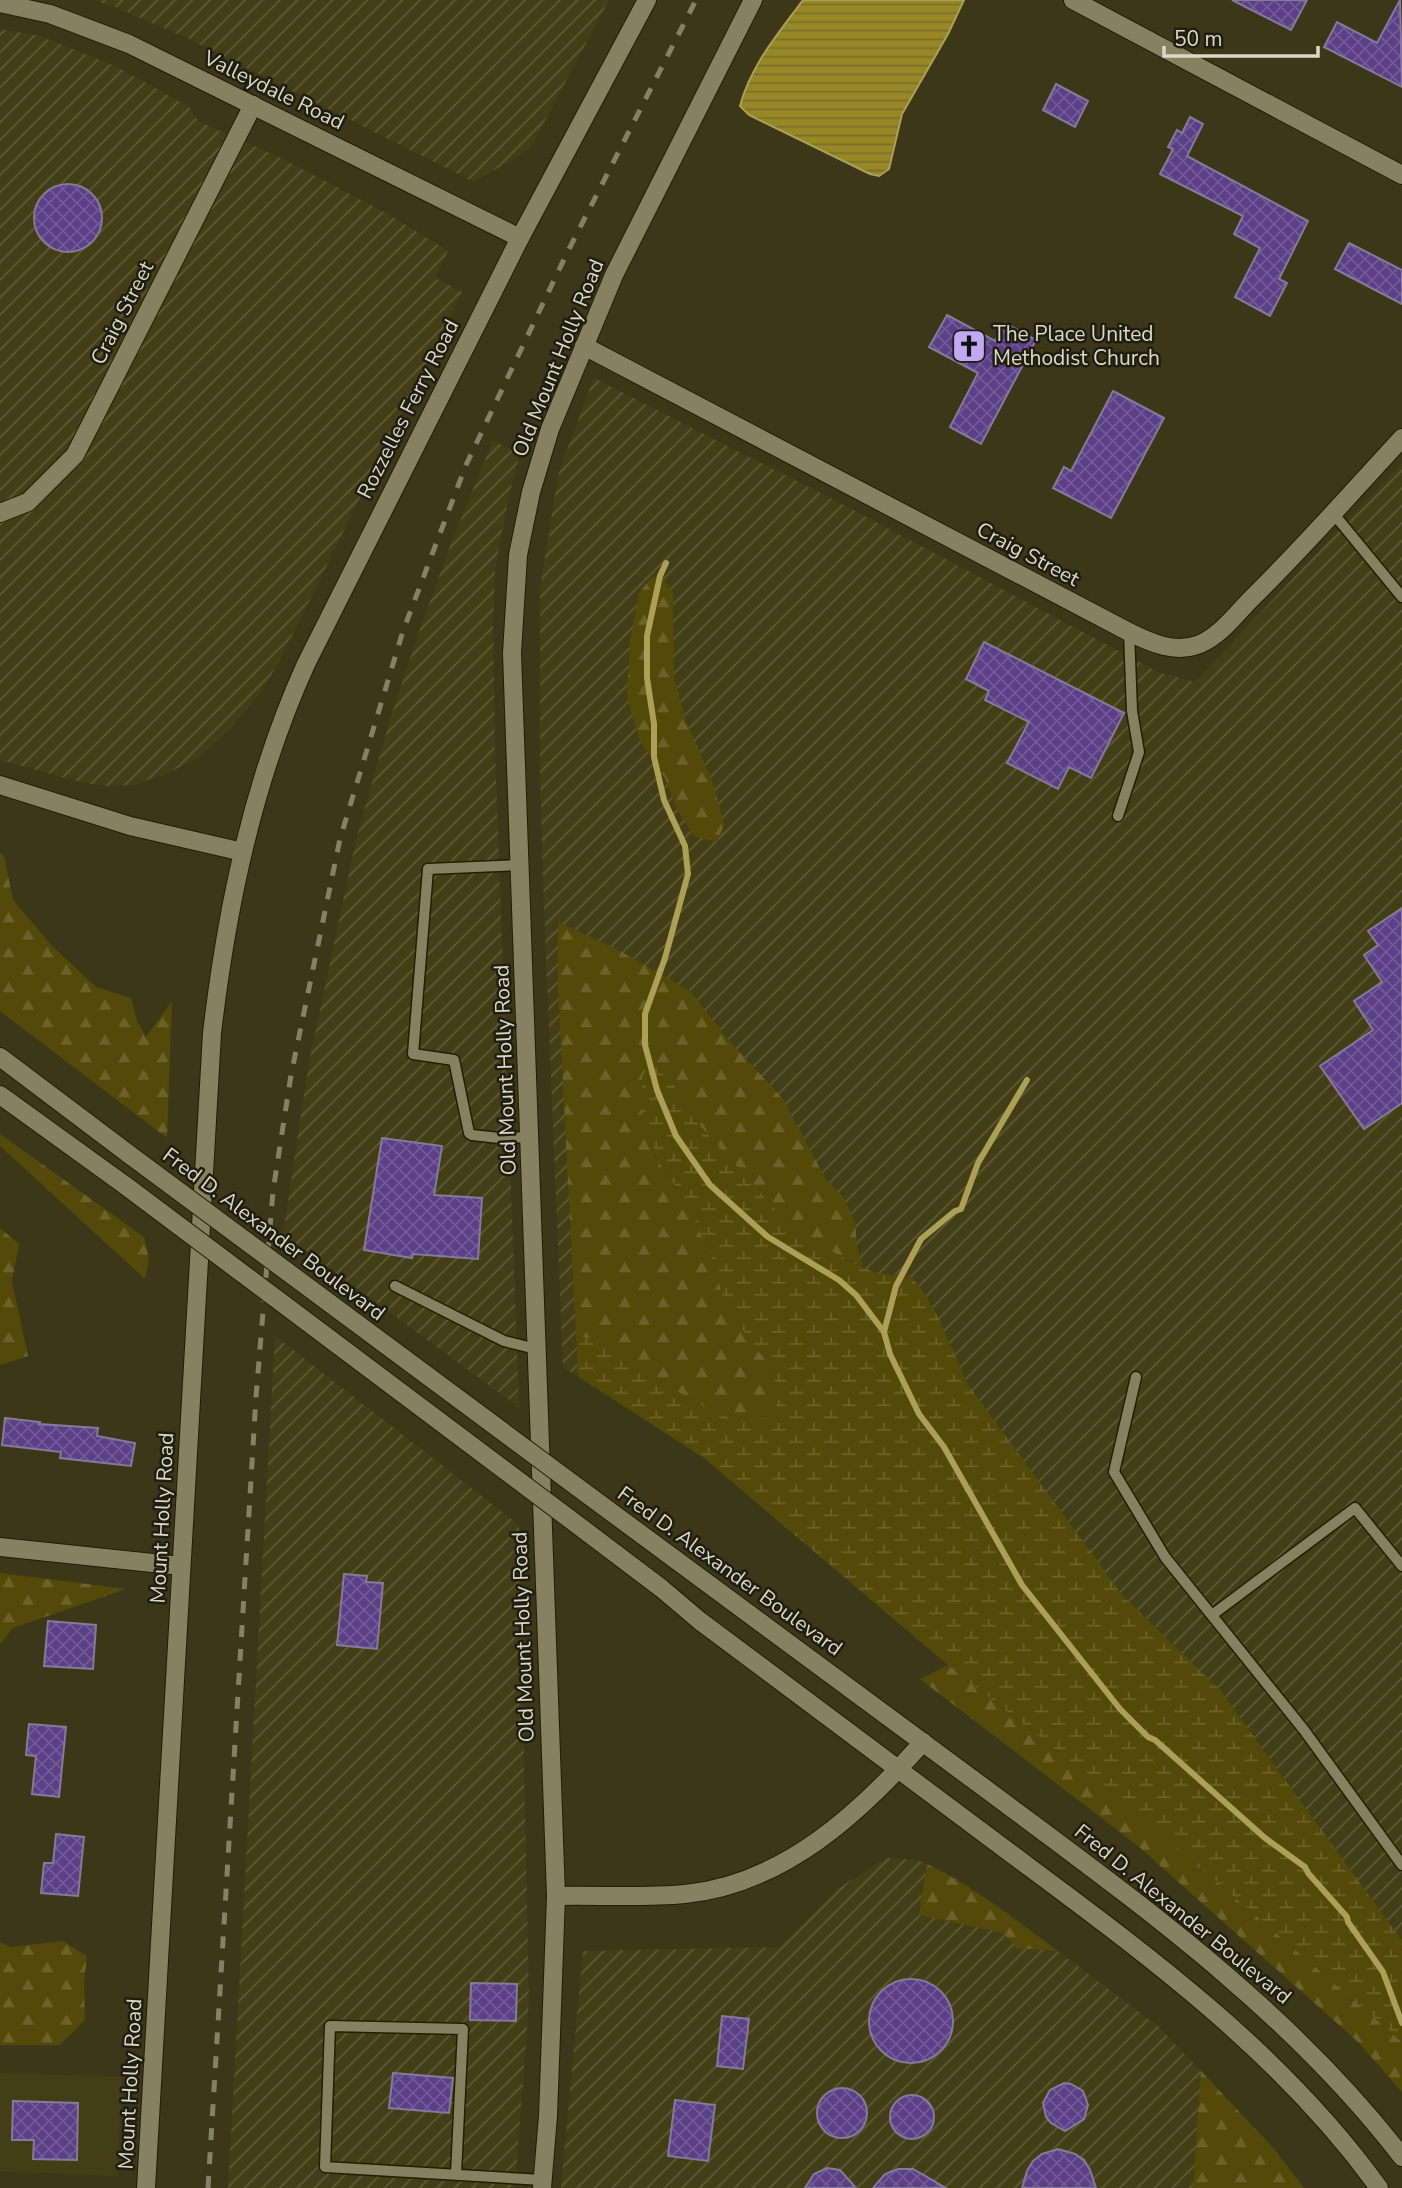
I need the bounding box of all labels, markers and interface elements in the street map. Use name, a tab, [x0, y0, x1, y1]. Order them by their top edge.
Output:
scale bar	[1164, 14, 1318, 58]
text: 50 m	[1174, 25, 1223, 53]
street label: Valleydale Road	[198, 43, 349, 136]
street label: Old Mount Holly Road	[506, 255, 610, 461]
street label: Craig Street	[84, 256, 160, 369]
street label: Rozzelles Ferry Road	[351, 315, 465, 503]
place label: The Place United Methodist Church	[993, 320, 1160, 372]
church icon: The Place United Methodist Church	[950, 327, 988, 365]
street label: Craig Street	[972, 515, 1085, 593]
street label: Old Mount Holly Road	[487, 964, 523, 1176]
street label: Fred D. Alexander Boulevard	[157, 1141, 391, 1327]
street label: Mount Holly Road	[144, 1432, 180, 1604]
street label: Fred D. Alexander Boulevard	[612, 1480, 848, 1662]
street label: Old Mount Holly Road	[505, 1531, 541, 1743]
street label: Fred D. Alexander Boulevard	[1069, 1818, 1297, 2010]
street label: Mount Holly Road	[112, 1998, 148, 2170]

